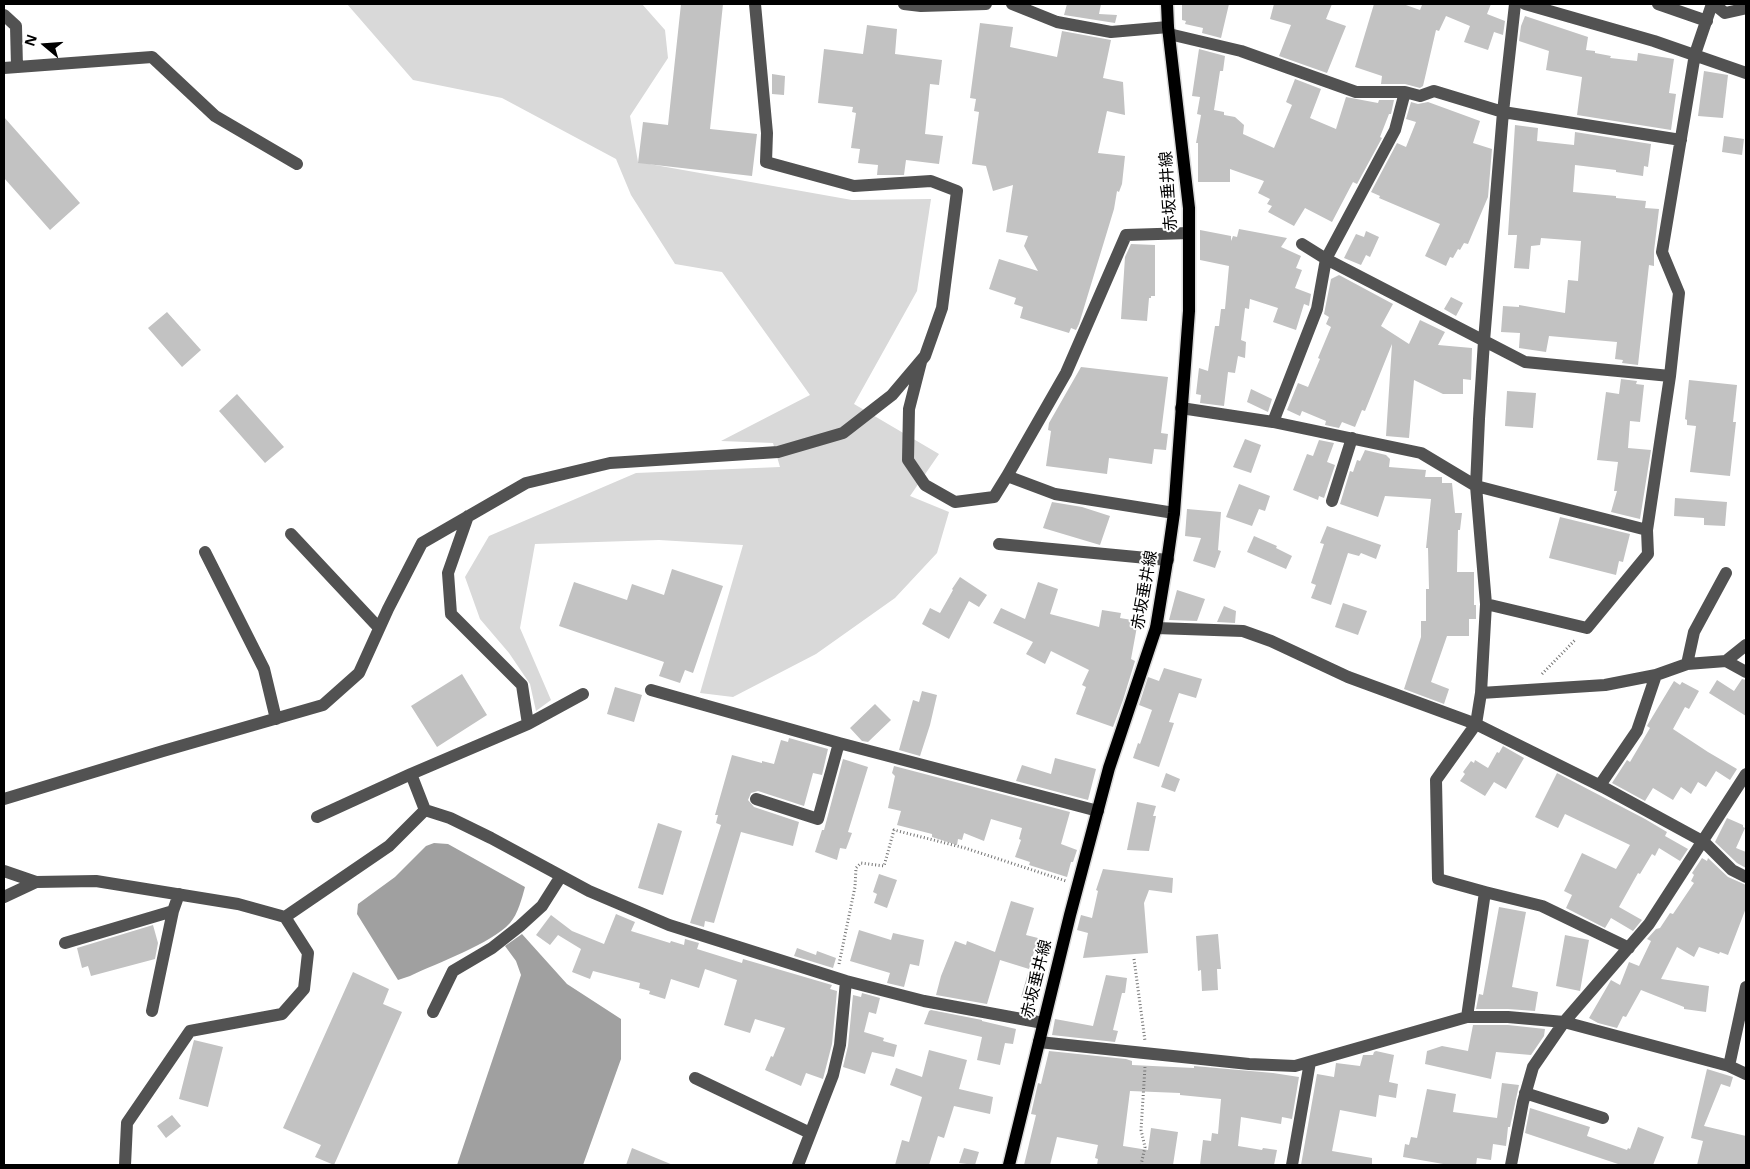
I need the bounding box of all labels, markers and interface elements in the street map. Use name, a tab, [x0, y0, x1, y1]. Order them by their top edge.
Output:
north arrow	[20, 20, 70, 70]
text: N	[19, 32, 41, 49]
street label: 赤坂垂井線	[1157, 150, 1181, 232]
street label: 赤坂垂井線	[1129, 549, 1161, 631]
street label: 赤坂垂井線	[1018, 938, 1056, 1020]

